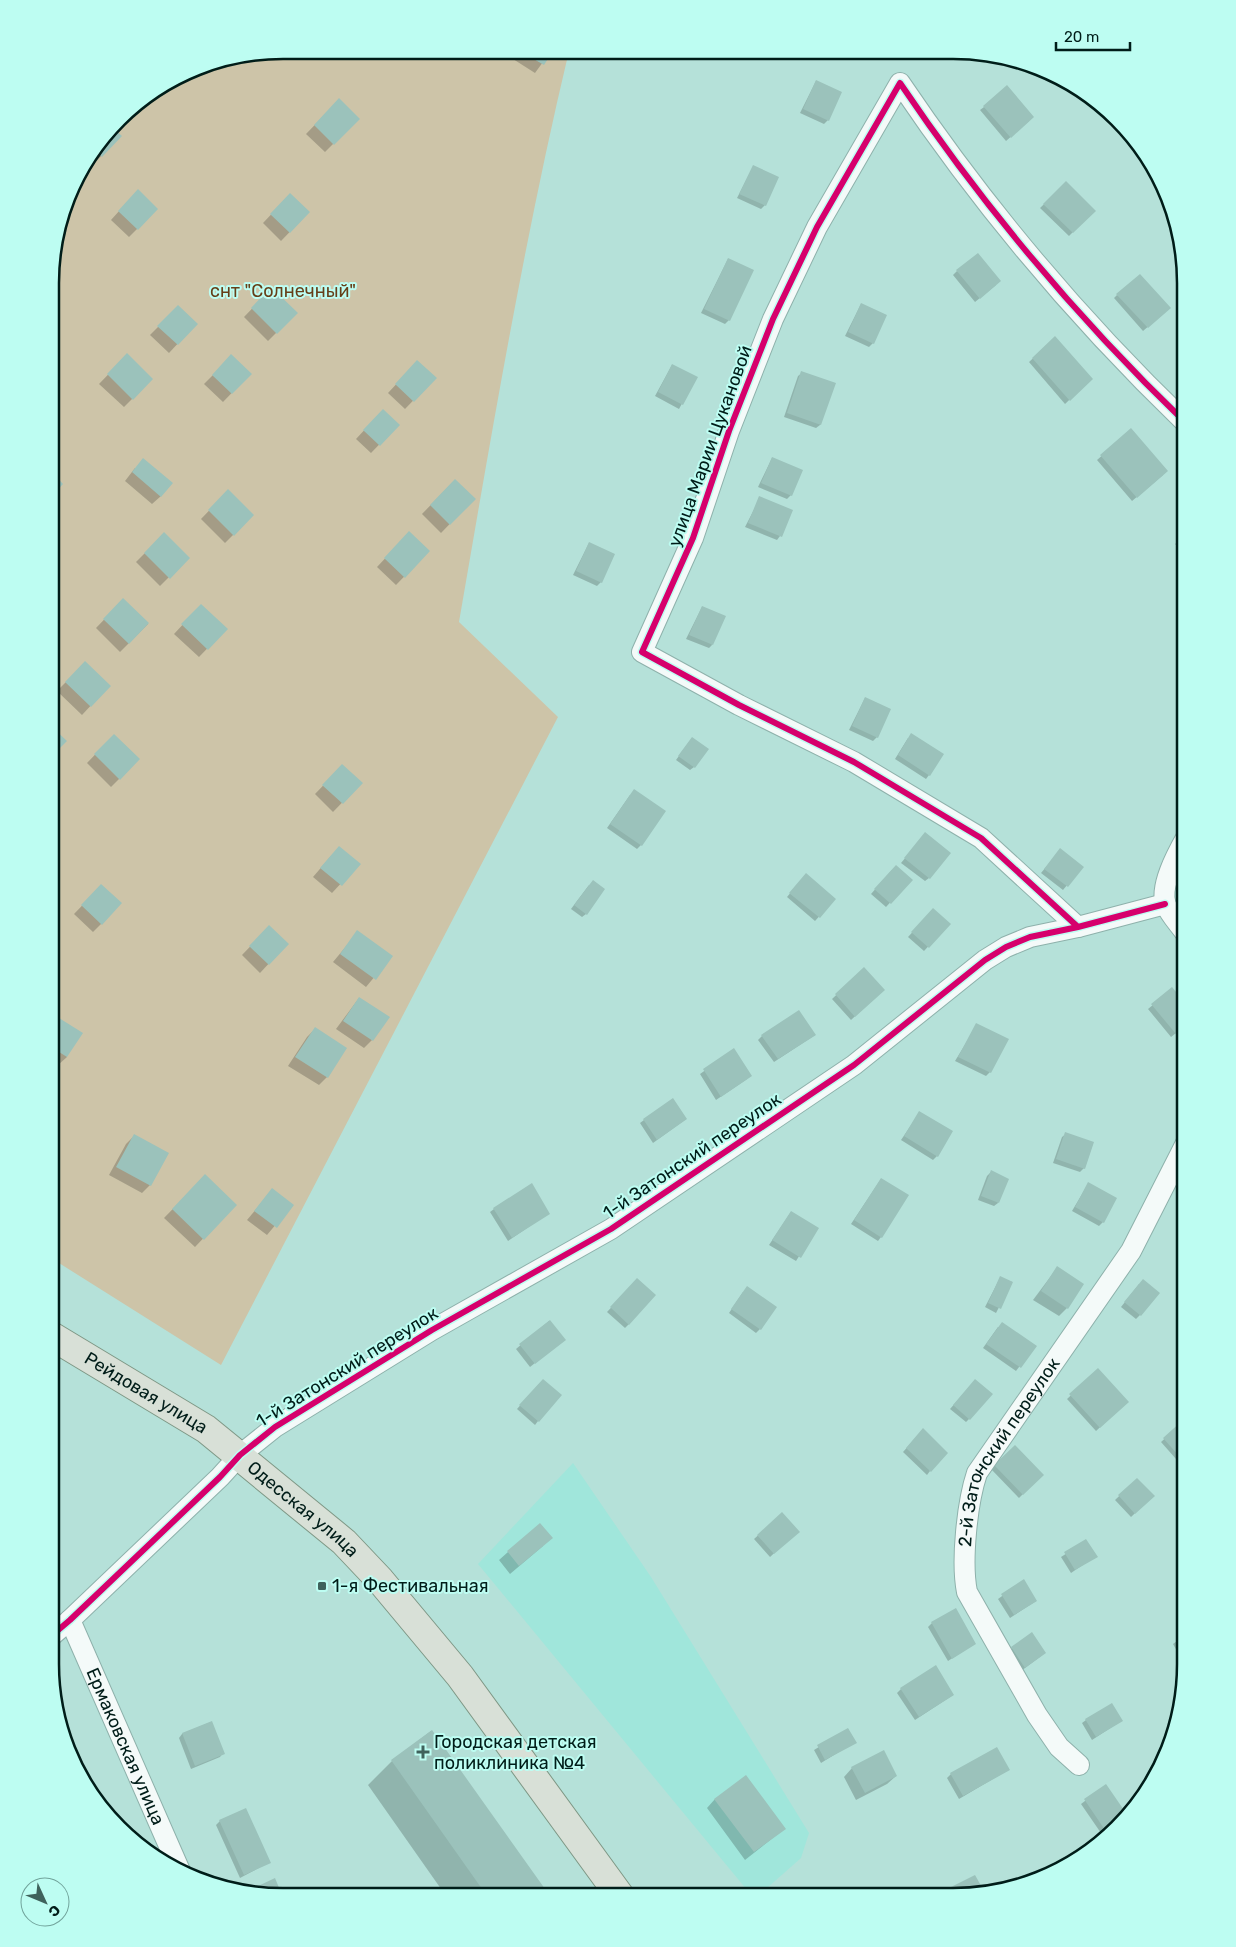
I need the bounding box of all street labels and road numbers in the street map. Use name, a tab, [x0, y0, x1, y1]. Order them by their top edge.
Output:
street label: улица Марии Цукановой	[663, 342, 757, 550]
street label: 1-й Затонский переулок	[599, 1088, 786, 1224]
street label: 1-й Затонский переулок	[252, 1302, 442, 1432]
street label: Рейдовая улица	[80, 1347, 212, 1438]
street label: 2-й Затонский переулок	[954, 1353, 1065, 1548]
street label: Одесская улица	[243, 1456, 364, 1562]
street label: Ермаковская улица	[81, 1665, 169, 1828]

